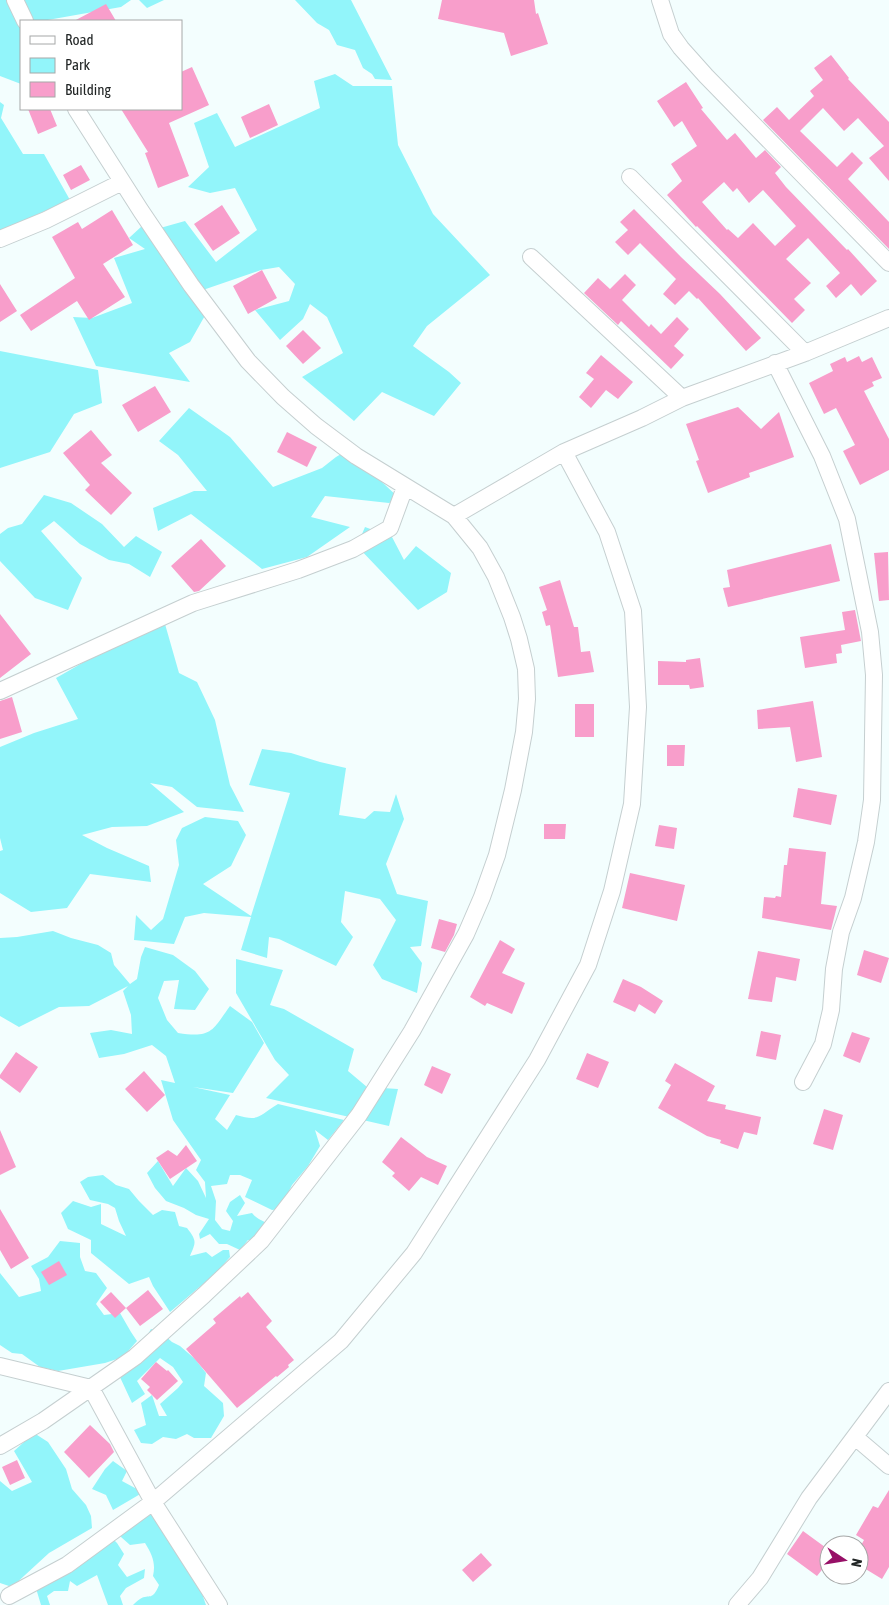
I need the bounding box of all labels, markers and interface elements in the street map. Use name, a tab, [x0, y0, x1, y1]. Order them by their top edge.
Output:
legend	[20, 20, 182, 110]
text: Road	[65, 31, 94, 48]
text: Park	[65, 56, 90, 73]
text: Building	[65, 81, 111, 98]
north arrow	[819, 1535, 869, 1585]
text: N	[848, 1557, 865, 1568]

